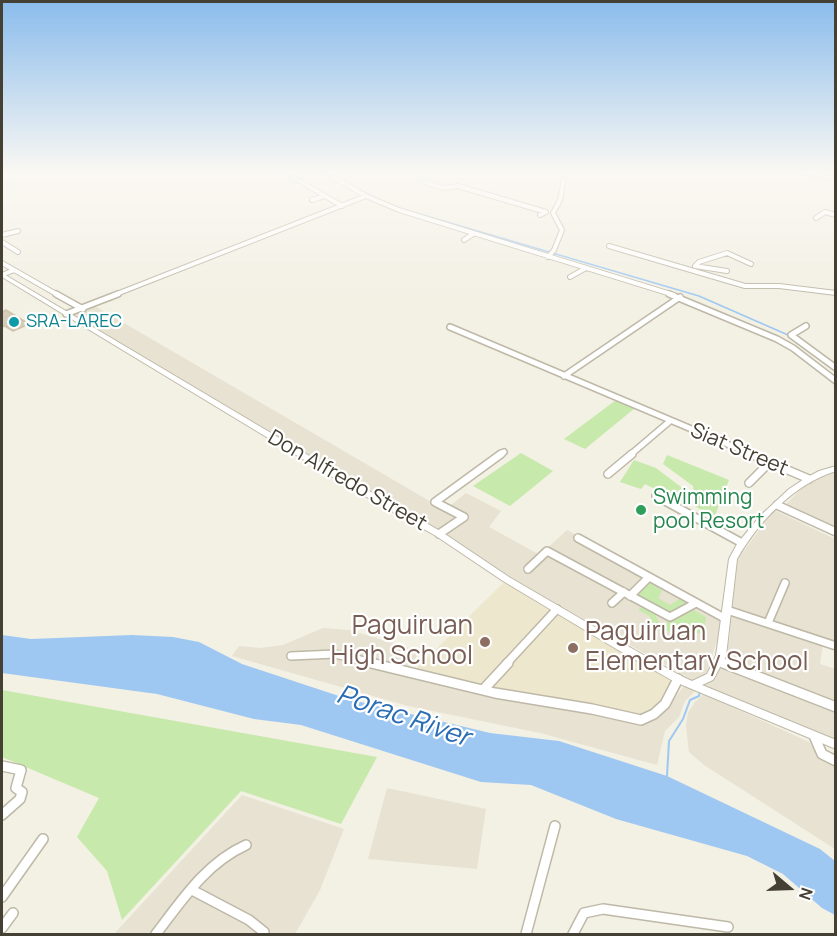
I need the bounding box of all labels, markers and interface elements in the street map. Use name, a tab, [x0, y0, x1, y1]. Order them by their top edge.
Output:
place label: SRA-LAREC	[26, 311, 122, 333]
marker: SRA-LAREC	[7, 315, 21, 329]
street label: Siat Street	[686, 418, 792, 482]
street label: Don Alfredo Street	[263, 425, 431, 537]
place label: Swimming pool Resort	[653, 485, 764, 535]
marker: Swimming pool Resort	[634, 503, 648, 517]
place label: Paguiruan High School	[330, 611, 473, 672]
place label: Paguiruan Elementary School	[585, 617, 809, 678]
marker: Paguiruan High School	[478, 635, 492, 649]
marker: Paguiruan Elementary School	[566, 641, 580, 655]
water label: Porac River	[332, 679, 474, 755]
north arrow	[759, 858, 819, 918]
text: N	[794, 885, 818, 903]

